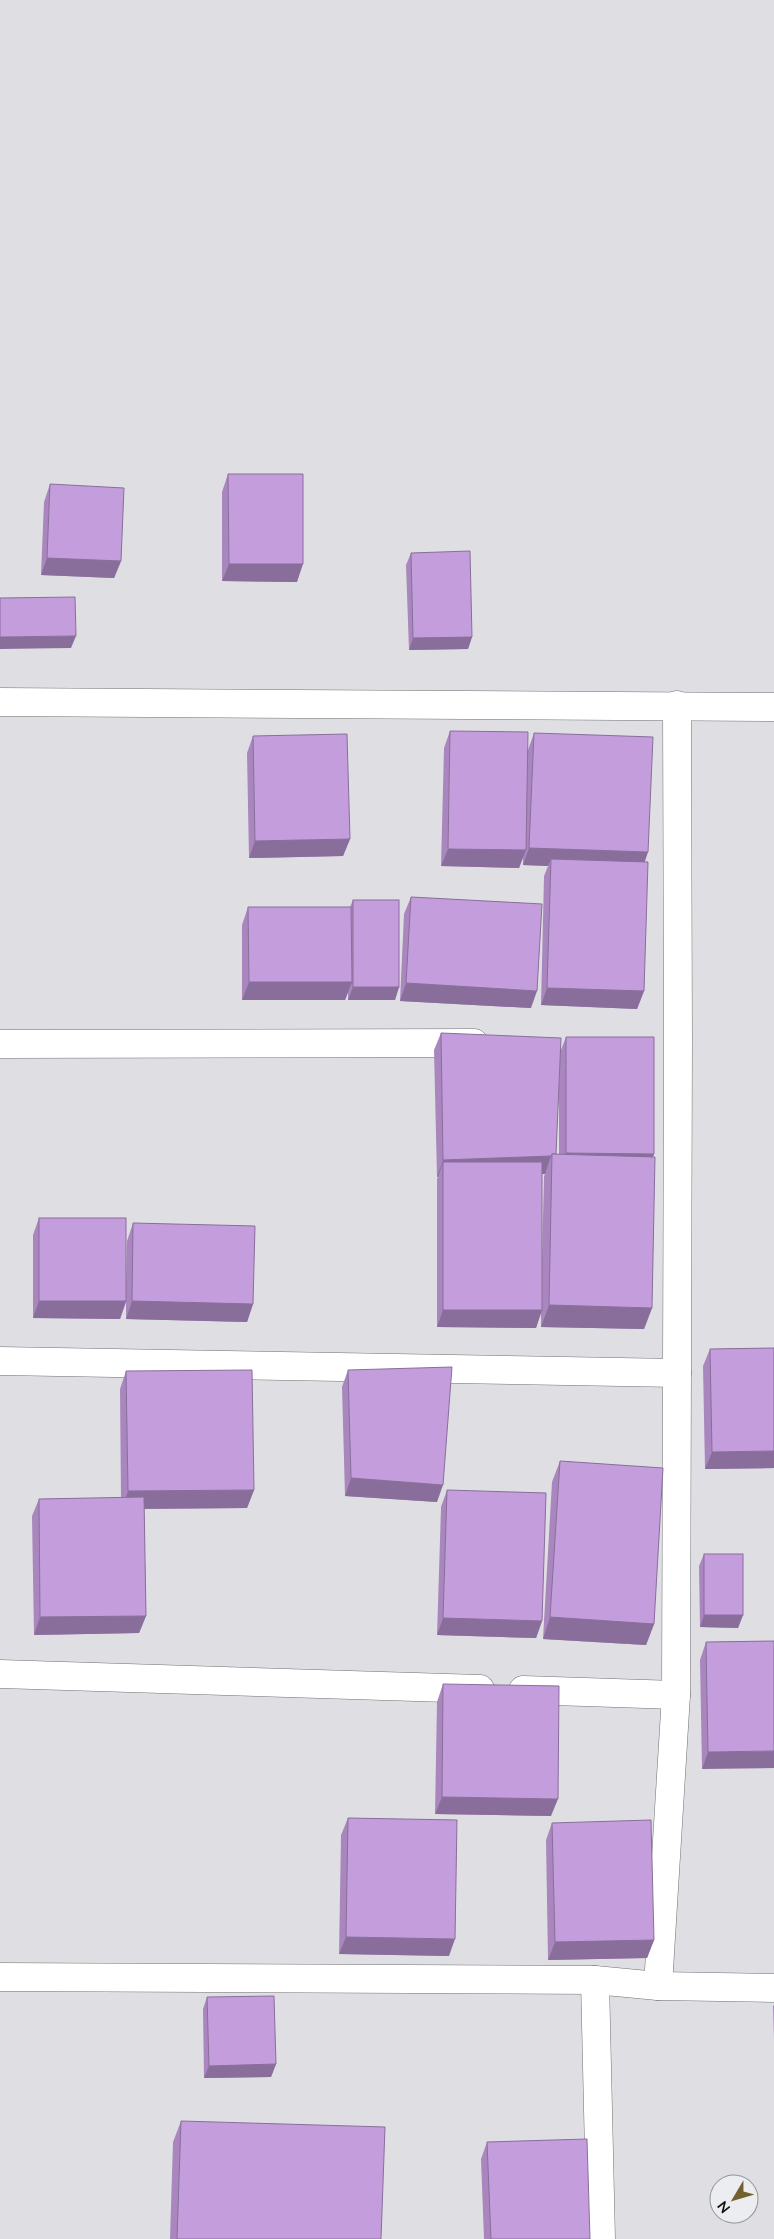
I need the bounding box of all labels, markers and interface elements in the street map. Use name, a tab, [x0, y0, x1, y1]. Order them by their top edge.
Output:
north arrow	[709, 2174, 759, 2224]
text: N	[713, 2198, 733, 2217]

